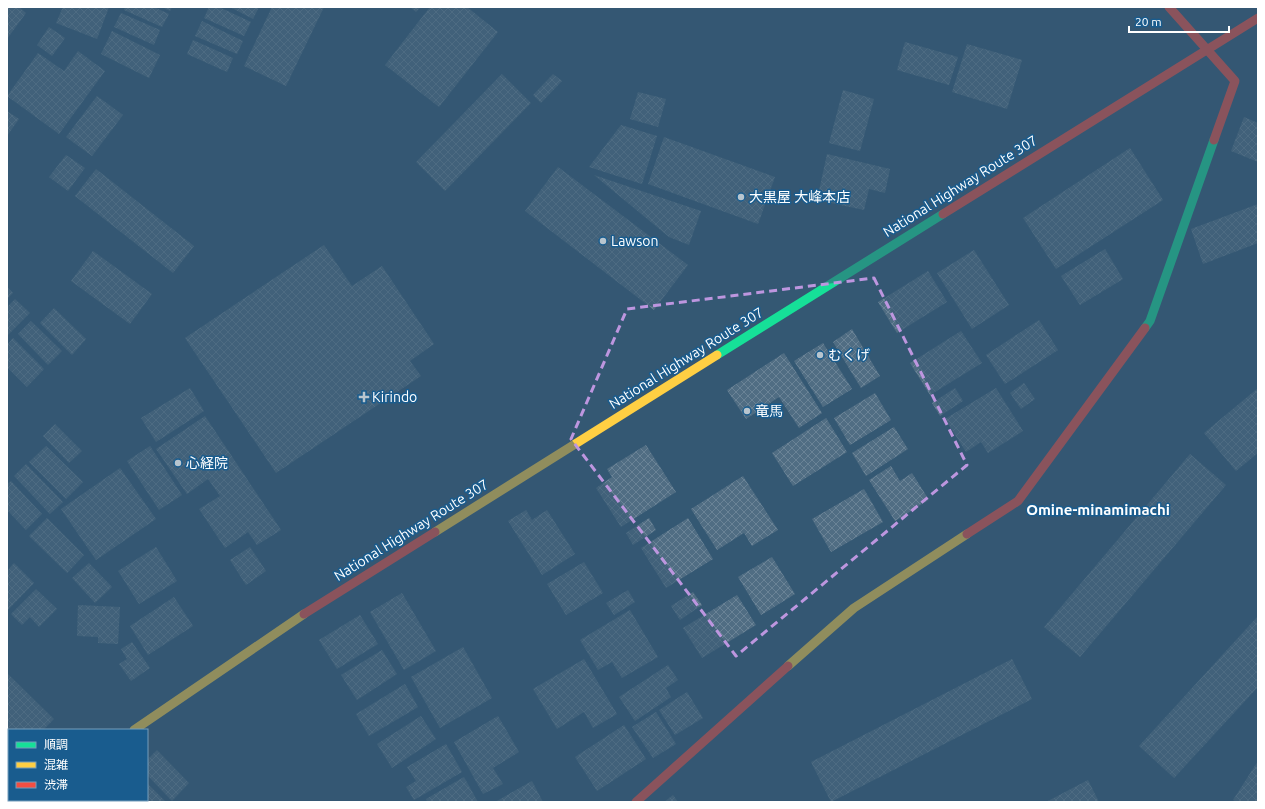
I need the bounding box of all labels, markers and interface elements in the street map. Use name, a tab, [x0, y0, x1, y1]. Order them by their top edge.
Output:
scale bar	[1129, 8, 1229, 34]
text: 20 m	[1135, 15, 1162, 28]
street label: National Highway Route 307	[880, 132, 1040, 240]
place label: 大黒屋 大峰本店	[749, 189, 850, 205]
marker: 大黒屋 大峰本店	[736, 192, 746, 202]
place label: Lawson	[611, 233, 658, 249]
marker: Lawson	[598, 236, 608, 246]
street label: National Highway Route 307	[606, 304, 766, 412]
place label: むくげ	[828, 347, 870, 363]
marker: むくげ	[815, 350, 825, 360]
place label: Kirindo	[372, 389, 417, 405]
marker: Kirindo	[359, 392, 369, 402]
place label: 竜馬	[755, 403, 783, 419]
marker: 竜馬	[742, 406, 752, 416]
place label: 心経院	[186, 455, 228, 471]
marker: 心経院	[173, 458, 183, 468]
street label: National Highway Route 307	[331, 476, 491, 584]
district label: Omine-minamimachi	[1026, 501, 1170, 518]
legend	[8, 729, 148, 801]
text: 順調	[44, 738, 68, 751]
text: 混雑	[44, 758, 68, 771]
text: 渋滞	[44, 778, 68, 791]

